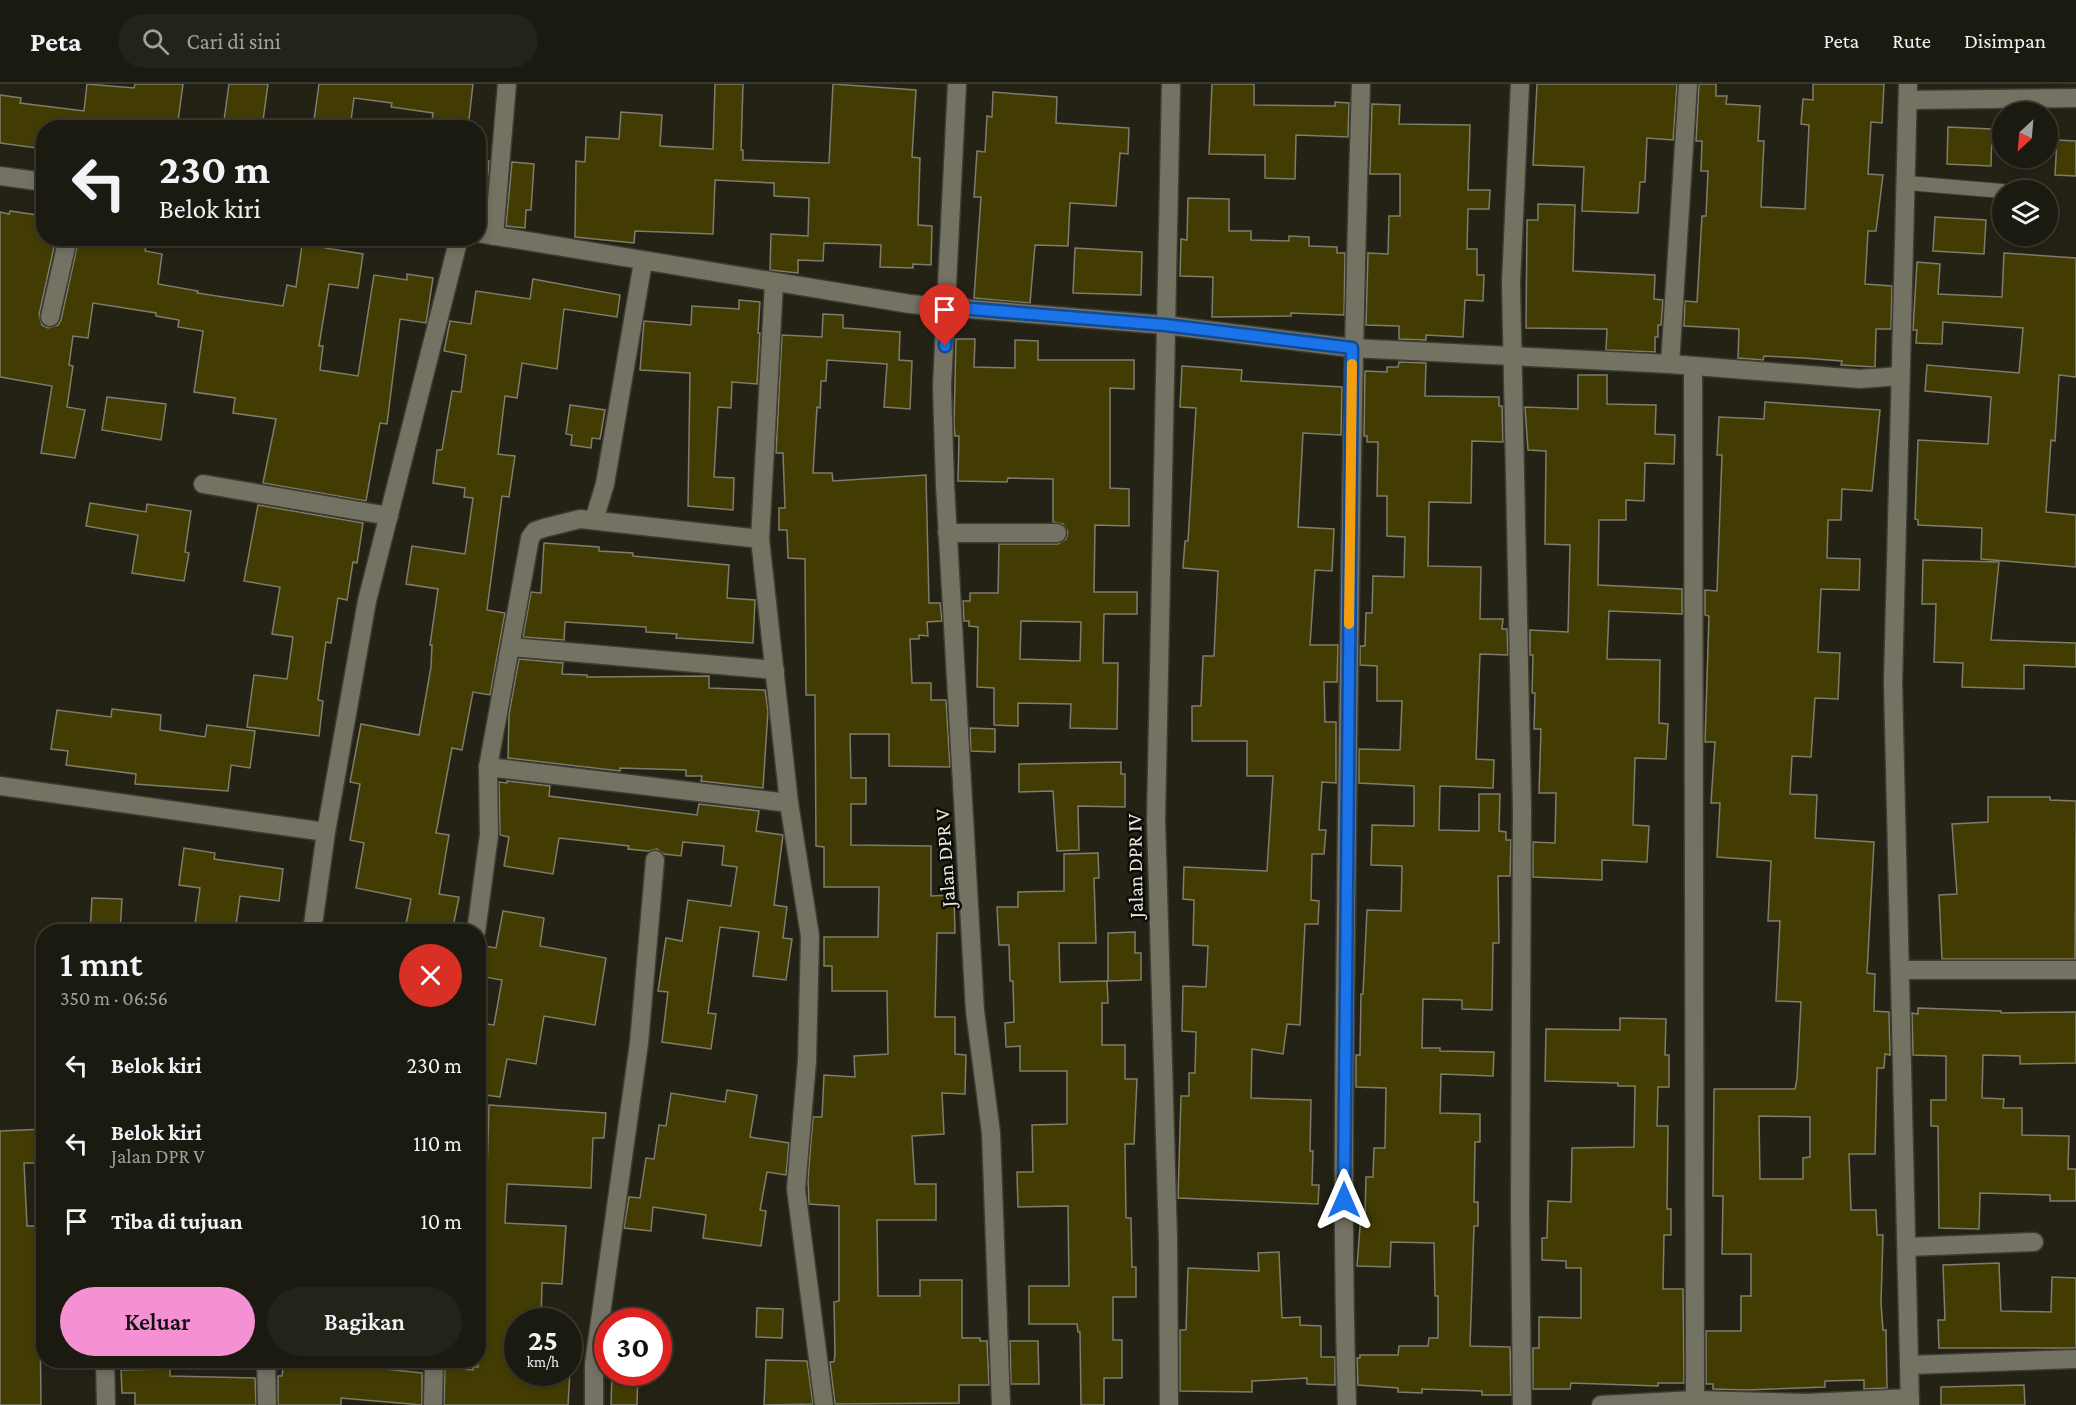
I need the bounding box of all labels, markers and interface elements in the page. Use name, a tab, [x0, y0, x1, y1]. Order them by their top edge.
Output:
search box	[118, 14, 538, 68]
icon: search	[139, 25, 172, 58]
text: Peta	[30, 26, 82, 57]
text: Cari di sini	[187, 29, 281, 54]
text: Peta	[1823, 29, 1859, 53]
text: Rute	[1892, 29, 1931, 53]
text: Disimpan	[1964, 29, 2046, 53]
north arrow	[1992, 102, 2058, 168]
map controls	[1992, 102, 2058, 246]
icon: left	[60, 144, 138, 222]
text: 230 m	[159, 145, 270, 192]
button: layers	[1992, 180, 2058, 246]
text: Belok kiri	[159, 194, 261, 224]
pin	[919, 284, 970, 346]
icon: arrive	[928, 293, 961, 326]
street label: Jalan DPR V	[930, 808, 961, 910]
street label: Jalan DPR IV	[1122, 813, 1148, 921]
text: 1 mnt	[60, 944, 142, 984]
button: close	[399, 944, 462, 1007]
text: 350 m · 06:56	[60, 987, 168, 1009]
icon: left	[60, 1049, 93, 1082]
text: Belok kiri	[111, 1053, 202, 1078]
text: 230 m	[407, 1053, 462, 1078]
text: Belok kiri	[111, 1120, 202, 1145]
icon: left	[60, 1127, 93, 1160]
text: 110 m	[413, 1131, 462, 1156]
text: Jalan DPR V	[111, 1145, 205, 1167]
position arrow	[1312, 1168, 1376, 1232]
icon: arrive	[60, 1205, 93, 1238]
text: Tiba di tujuan	[111, 1209, 243, 1234]
text: 10 m	[420, 1209, 462, 1234]
button: Keluar	[60, 1287, 255, 1356]
button: Bagikan	[267, 1287, 462, 1356]
speed limit sign: 30	[594, 1308, 672, 1386]
text: 25	[528, 1323, 558, 1356]
text: km/h	[527, 1354, 559, 1370]

